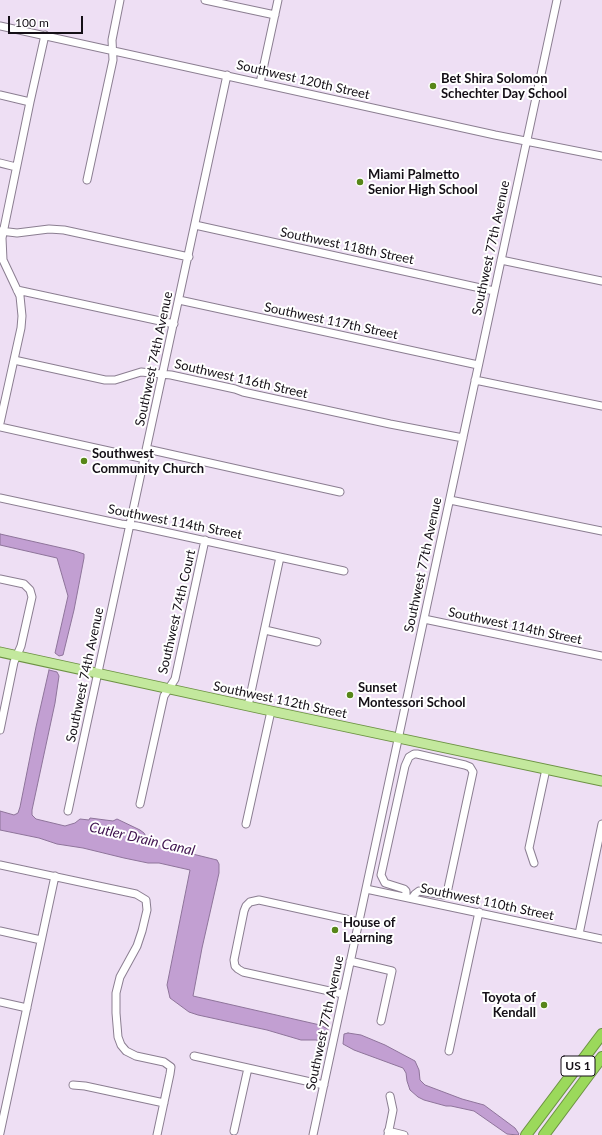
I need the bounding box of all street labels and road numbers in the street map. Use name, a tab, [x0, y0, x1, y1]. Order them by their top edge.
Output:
street label: Southwest 120th Street	[235, 57, 371, 103]
street label: Southwest 77th Avenue	[469, 179, 513, 317]
street label: Southwest 118th Street	[279, 224, 415, 268]
street label: Southwest 74th Avenue	[132, 290, 176, 428]
street label: Southwest 117th Street	[263, 299, 399, 343]
street label: Southwest 116th Street	[173, 356, 309, 402]
street label: Southwest 77th Avenue	[401, 496, 445, 634]
street label: Southwest 114th Street	[107, 501, 243, 543]
street label: Southwest 74th Court	[155, 548, 199, 676]
street label: Southwest 114th Street	[447, 604, 583, 648]
street label: Southwest 74th Avenue	[63, 606, 107, 744]
street label: Southwest 112th Street	[212, 678, 348, 722]
street label: Southwest 110th Street	[419, 880, 555, 924]
street label: Southwest 77th Avenue	[303, 954, 347, 1092]
road number: US 1	[561, 1056, 595, 1076]

